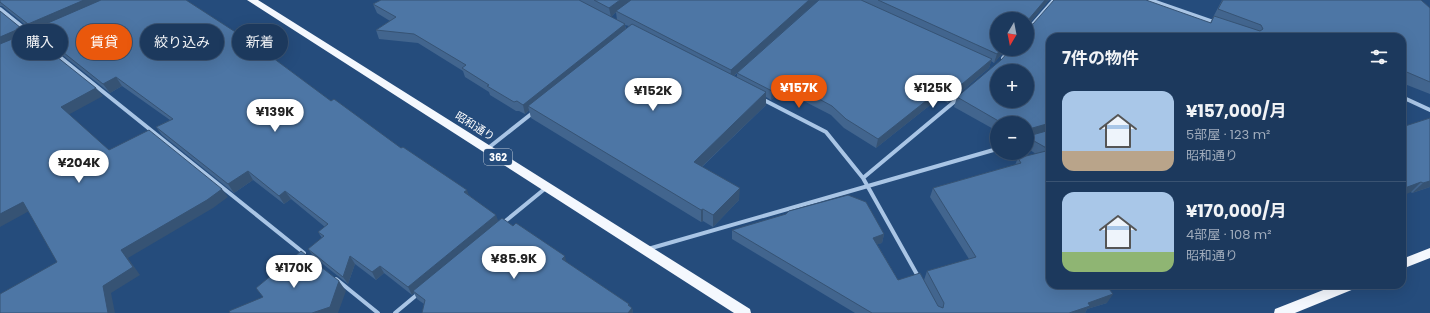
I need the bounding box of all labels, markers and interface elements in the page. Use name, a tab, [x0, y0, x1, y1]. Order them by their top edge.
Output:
north arrow	[990, 12, 1034, 56]
map controls	[990, 12, 1034, 160]
chip: 購入	[12, 24, 68, 60]
chip: 賃貸	[76, 24, 132, 60]
chip: 絞り込み	[140, 24, 224, 60]
chip: 新着	[232, 24, 288, 60]
text: 7件の物件	[1062, 46, 1139, 70]
icon: filters	[1368, 46, 1390, 68]
button: +	[990, 64, 1034, 108]
pin: ¥157K	[771, 75, 827, 109]
pin: ¥125K	[905, 75, 961, 109]
pin: ¥152K	[625, 78, 681, 112]
text: ¥157K	[780, 78, 818, 97]
text: ¥125K	[914, 78, 952, 97]
text: ¥152K	[634, 81, 672, 100]
pin: ¥139K	[247, 99, 303, 133]
text: ¥157,000/月	[1186, 99, 1287, 123]
text: ¥139K	[256, 102, 294, 121]
icon: home	[1094, 107, 1142, 155]
street label: 昭和通り	[452, 108, 498, 144]
button: −	[990, 116, 1034, 160]
text: 5部屋 · 123 m²	[1186, 125, 1270, 144]
text: 昭和通り	[1186, 146, 1238, 165]
road number: 362	[484, 149, 512, 165]
pin: ¥204K	[51, 150, 107, 184]
text: ¥204K	[58, 153, 100, 172]
text: ¥170,000/月	[1186, 199, 1287, 223]
icon: home	[1094, 208, 1142, 256]
text: 4部屋 · 108 m²	[1186, 225, 1272, 244]
pin: ¥85.9K	[481, 246, 547, 280]
text: 昭和通り	[1186, 246, 1238, 265]
text: ¥85.9K	[491, 249, 537, 268]
pin: ¥170K	[266, 255, 322, 289]
text: ¥170K	[275, 258, 313, 277]

